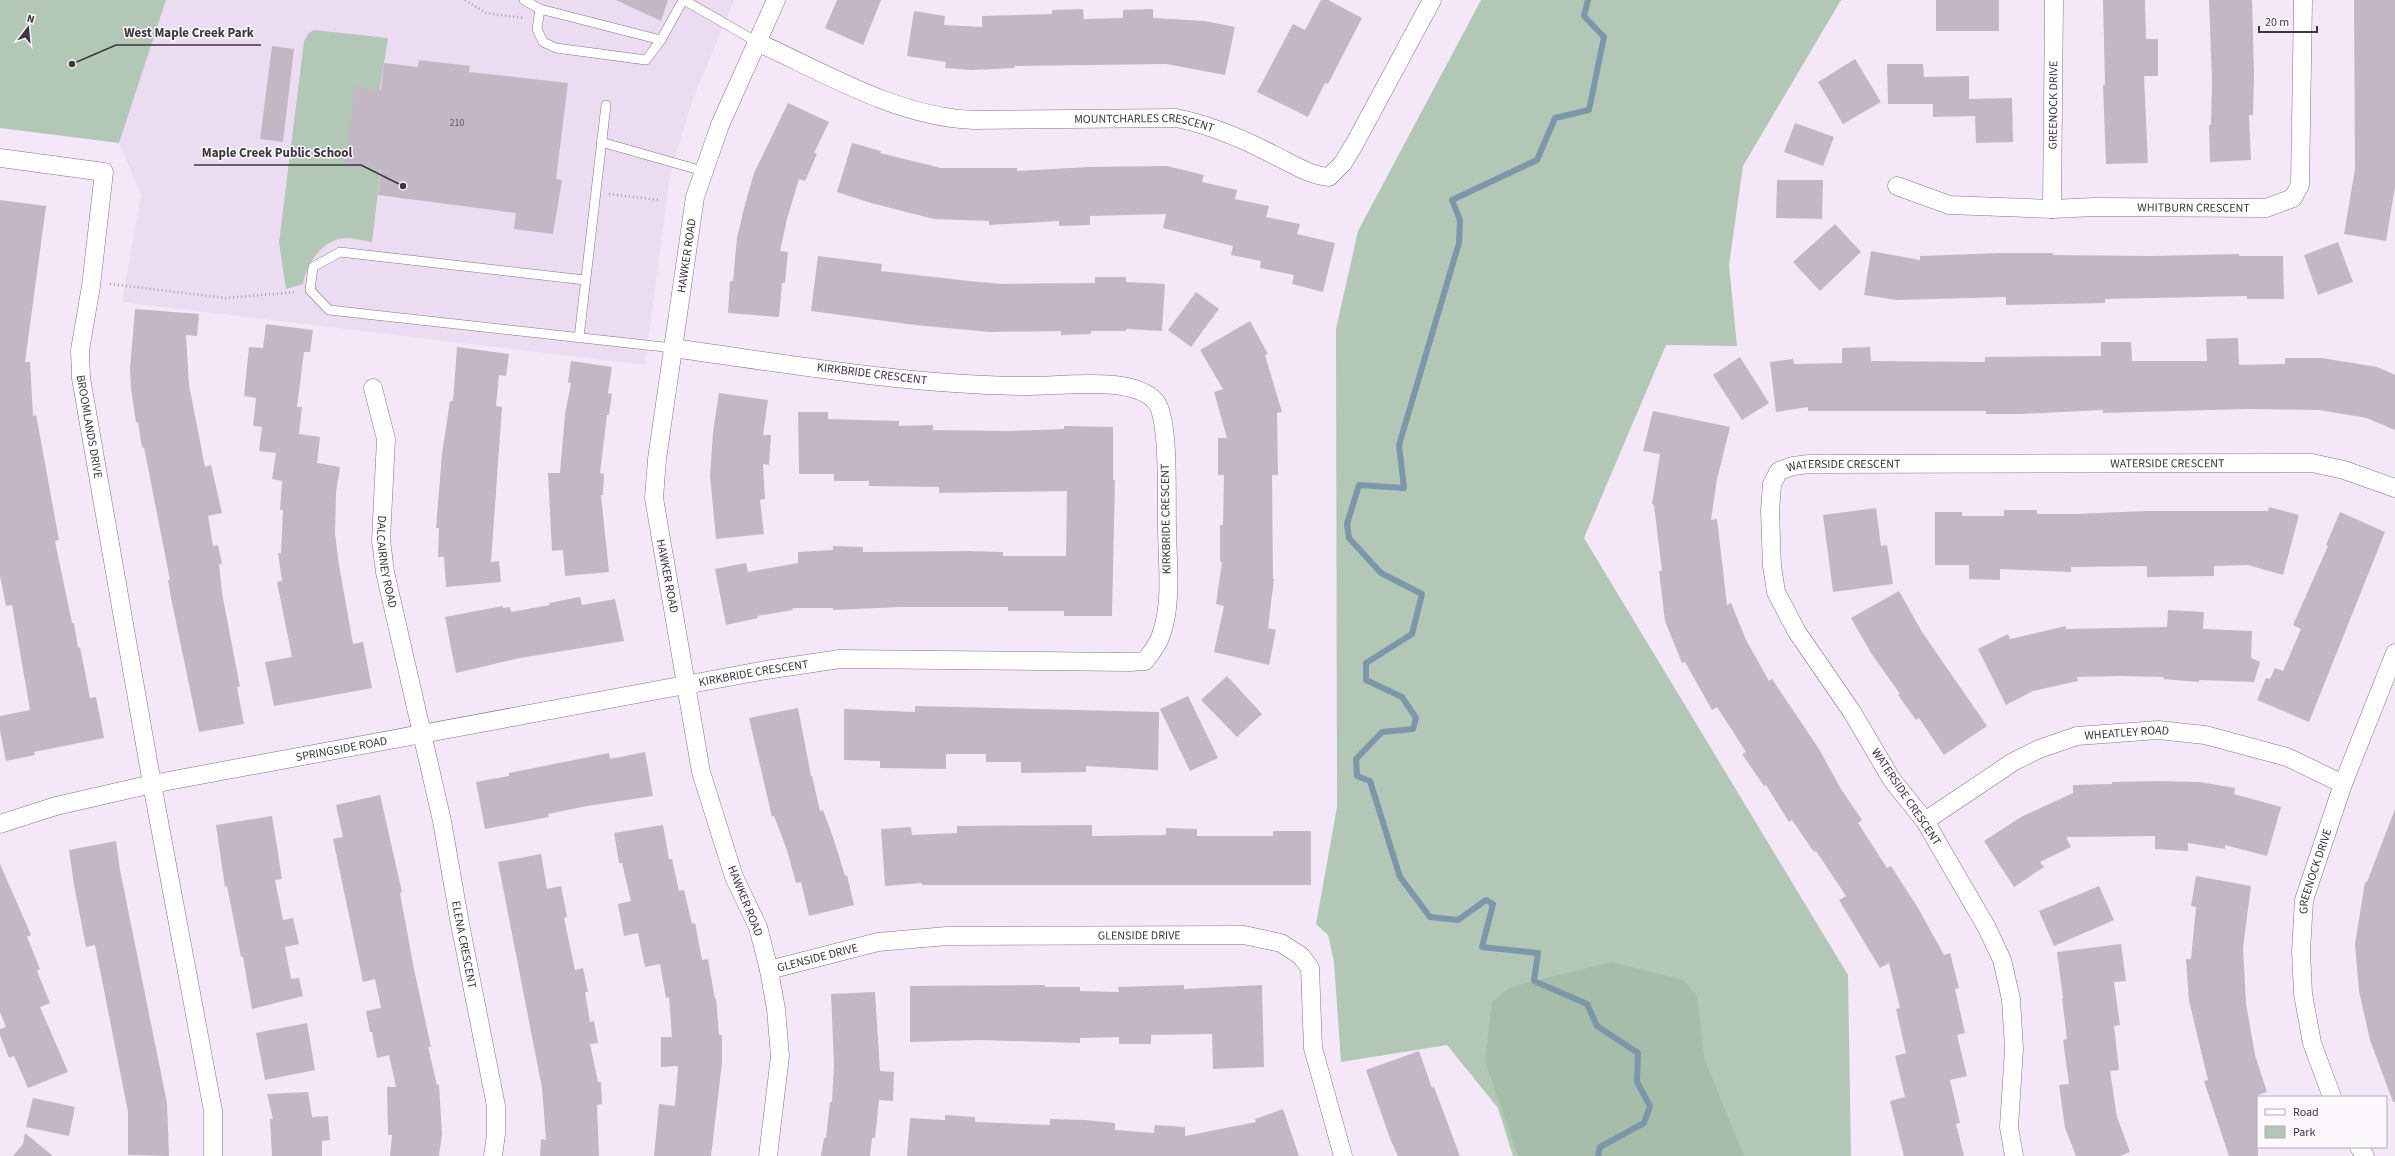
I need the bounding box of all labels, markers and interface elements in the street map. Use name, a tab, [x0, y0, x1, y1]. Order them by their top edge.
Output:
north arrow	[8, 8, 48, 48]
scale bar	[2259, 8, 2317, 34]
text: N	[25, 11, 36, 27]
text: 20 m	[2265, 14, 2289, 31]
callout: West Maple Creek Park	[116, 20, 261, 45]
text: West Maple Creek Park	[124, 24, 255, 42]
street label: GREENOCK DRIVE	[2044, 61, 2062, 149]
street label: MOUNTCHARLES CRESCENT	[1074, 110, 1217, 137]
house number: 210	[450, 116, 464, 130]
callout: Maple Creek Public School	[194, 140, 361, 165]
text: Maple Creek Public School	[202, 144, 353, 162]
street label: WHITBURN CRESCENT	[2137, 199, 2250, 216]
street label: HAWKER ROAD	[673, 217, 700, 294]
street label: KIRKBRIDE CRESCENT	[816, 359, 929, 389]
street label: BROOMLANDS DRIVE	[72, 374, 107, 480]
street label: WATERSIDE CRESCENT	[1784, 455, 1901, 476]
street label: WATERSIDE CRESCENT	[2110, 455, 2225, 472]
street label: KIRKBRIDE CRESCENT	[1157, 463, 1175, 575]
street label: DALCAIRNEY ROAD	[372, 515, 401, 610]
street label: HAWKER ROAD	[652, 538, 682, 614]
street label: KIRKBRIDE CRESCENT	[697, 655, 810, 691]
street label: WHEATLEY ROAD	[2084, 721, 2170, 744]
street label: SPRINGSIDE ROAD	[294, 732, 389, 766]
street label: WATERSIDE CRESCENT	[1867, 745, 1945, 850]
street label: GREENOCK DRIVE	[2295, 826, 2336, 914]
street label: HAWKER ROAD	[723, 863, 767, 939]
street label: ELENA CRESCENT	[448, 899, 481, 990]
street label: GLENSIDE DRIVE	[1098, 927, 1181, 944]
street label: GLENSIDE DRIVE	[775, 939, 860, 976]
legend	[2257, 1096, 2387, 1148]
text: Road	[2293, 1104, 2319, 1121]
text: Park	[2293, 1124, 2315, 1141]

